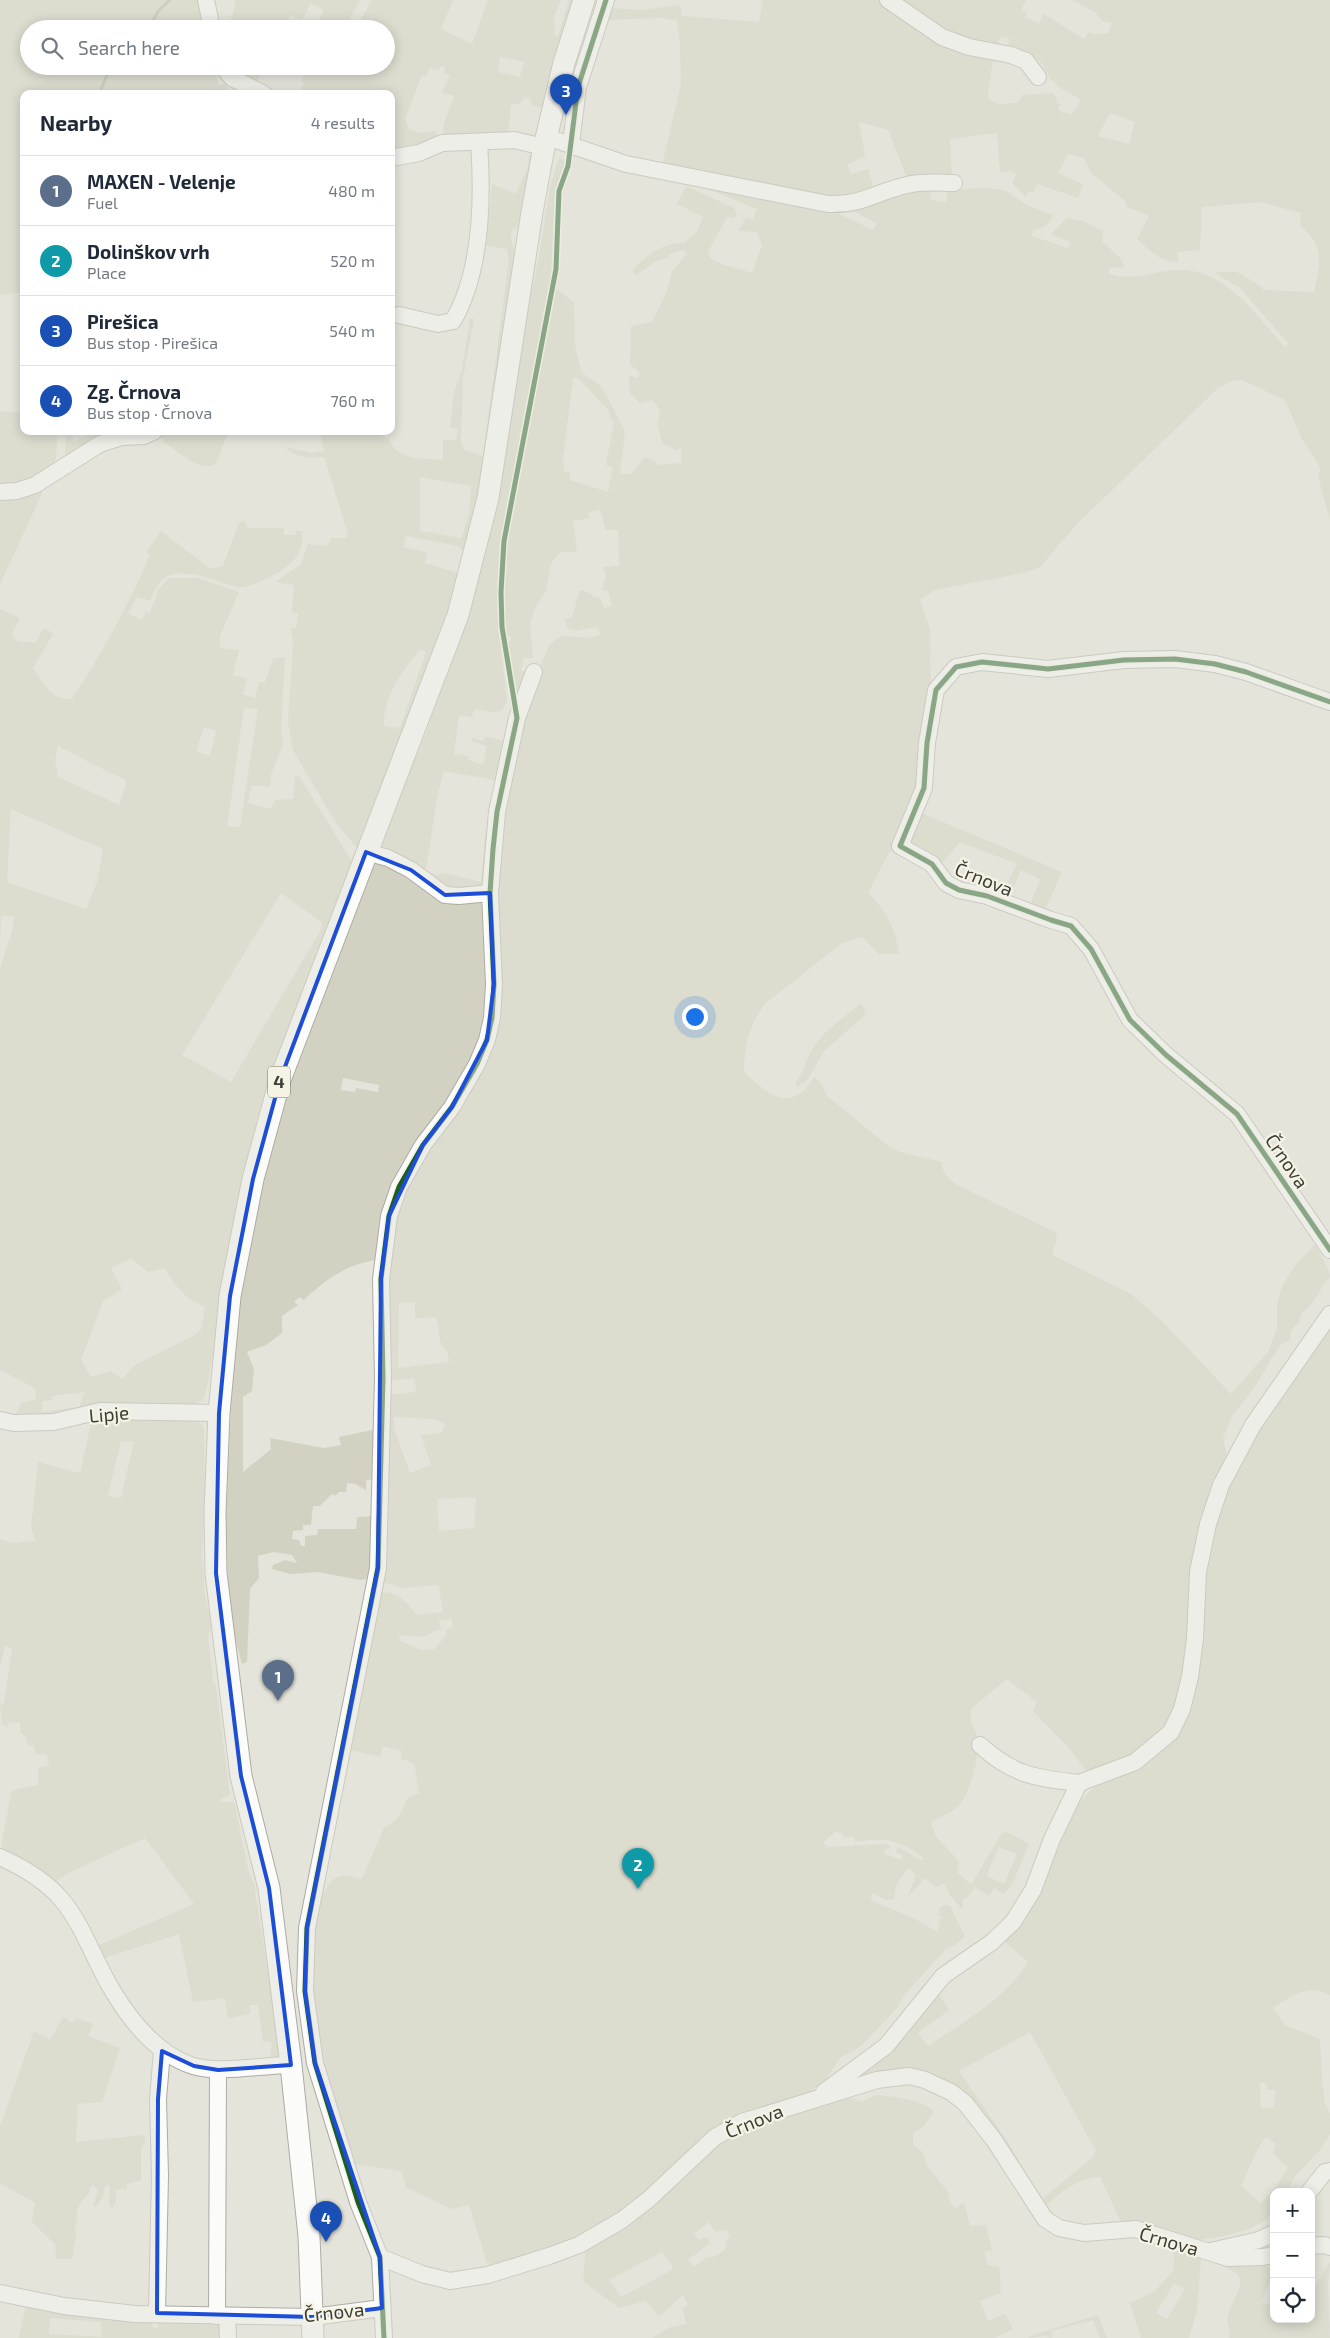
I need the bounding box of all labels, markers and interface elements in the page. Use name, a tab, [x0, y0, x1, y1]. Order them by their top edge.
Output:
search box	[20, 20, 395, 75]
icon: search	[38, 34, 66, 62]
text: Search here	[78, 36, 180, 59]
pin: 3	[550, 74, 582, 115]
text: Nearby	[40, 110, 112, 135]
text: 4 results	[311, 113, 375, 132]
text: MAXEN - Velenje	[87, 170, 236, 193]
text: 1	[53, 181, 59, 200]
text: 480 m	[328, 181, 375, 200]
text: Fuel	[87, 193, 118, 212]
text: Dolinškov vrh	[87, 240, 210, 263]
text: 2	[51, 251, 61, 270]
text: 520 m	[330, 251, 375, 270]
text: Place	[87, 263, 126, 282]
text: Pirešica	[87, 310, 159, 333]
text: 3	[51, 321, 61, 340]
text: 540 m	[329, 321, 375, 340]
text: Bus stop · Pirešica	[87, 333, 218, 352]
text: Zg. Črnova	[87, 380, 181, 403]
text: 4	[51, 391, 61, 410]
text: 760 m	[330, 391, 375, 410]
text: Bus stop · Črnova	[87, 403, 212, 422]
street label: Črnova	[952, 857, 1017, 901]
your location	[682, 1004, 708, 1030]
road number: 4	[268, 1066, 290, 1098]
street label: Črnova	[1261, 1129, 1314, 1192]
street label: Lipje	[88, 1400, 130, 1427]
pin: 1	[262, 1660, 294, 1701]
pin: 2	[622, 1848, 654, 1889]
street label: Črnova	[721, 2099, 786, 2143]
map controls	[1270, 2188, 1315, 2323]
button: +	[1270, 2188, 1315, 2233]
pin: 4	[310, 2201, 342, 2242]
street label: Črnova	[1137, 2221, 1201, 2260]
button: −	[1270, 2233, 1315, 2278]
button: locate	[1270, 2278, 1315, 2323]
street label: Črnova	[303, 2297, 365, 2326]

